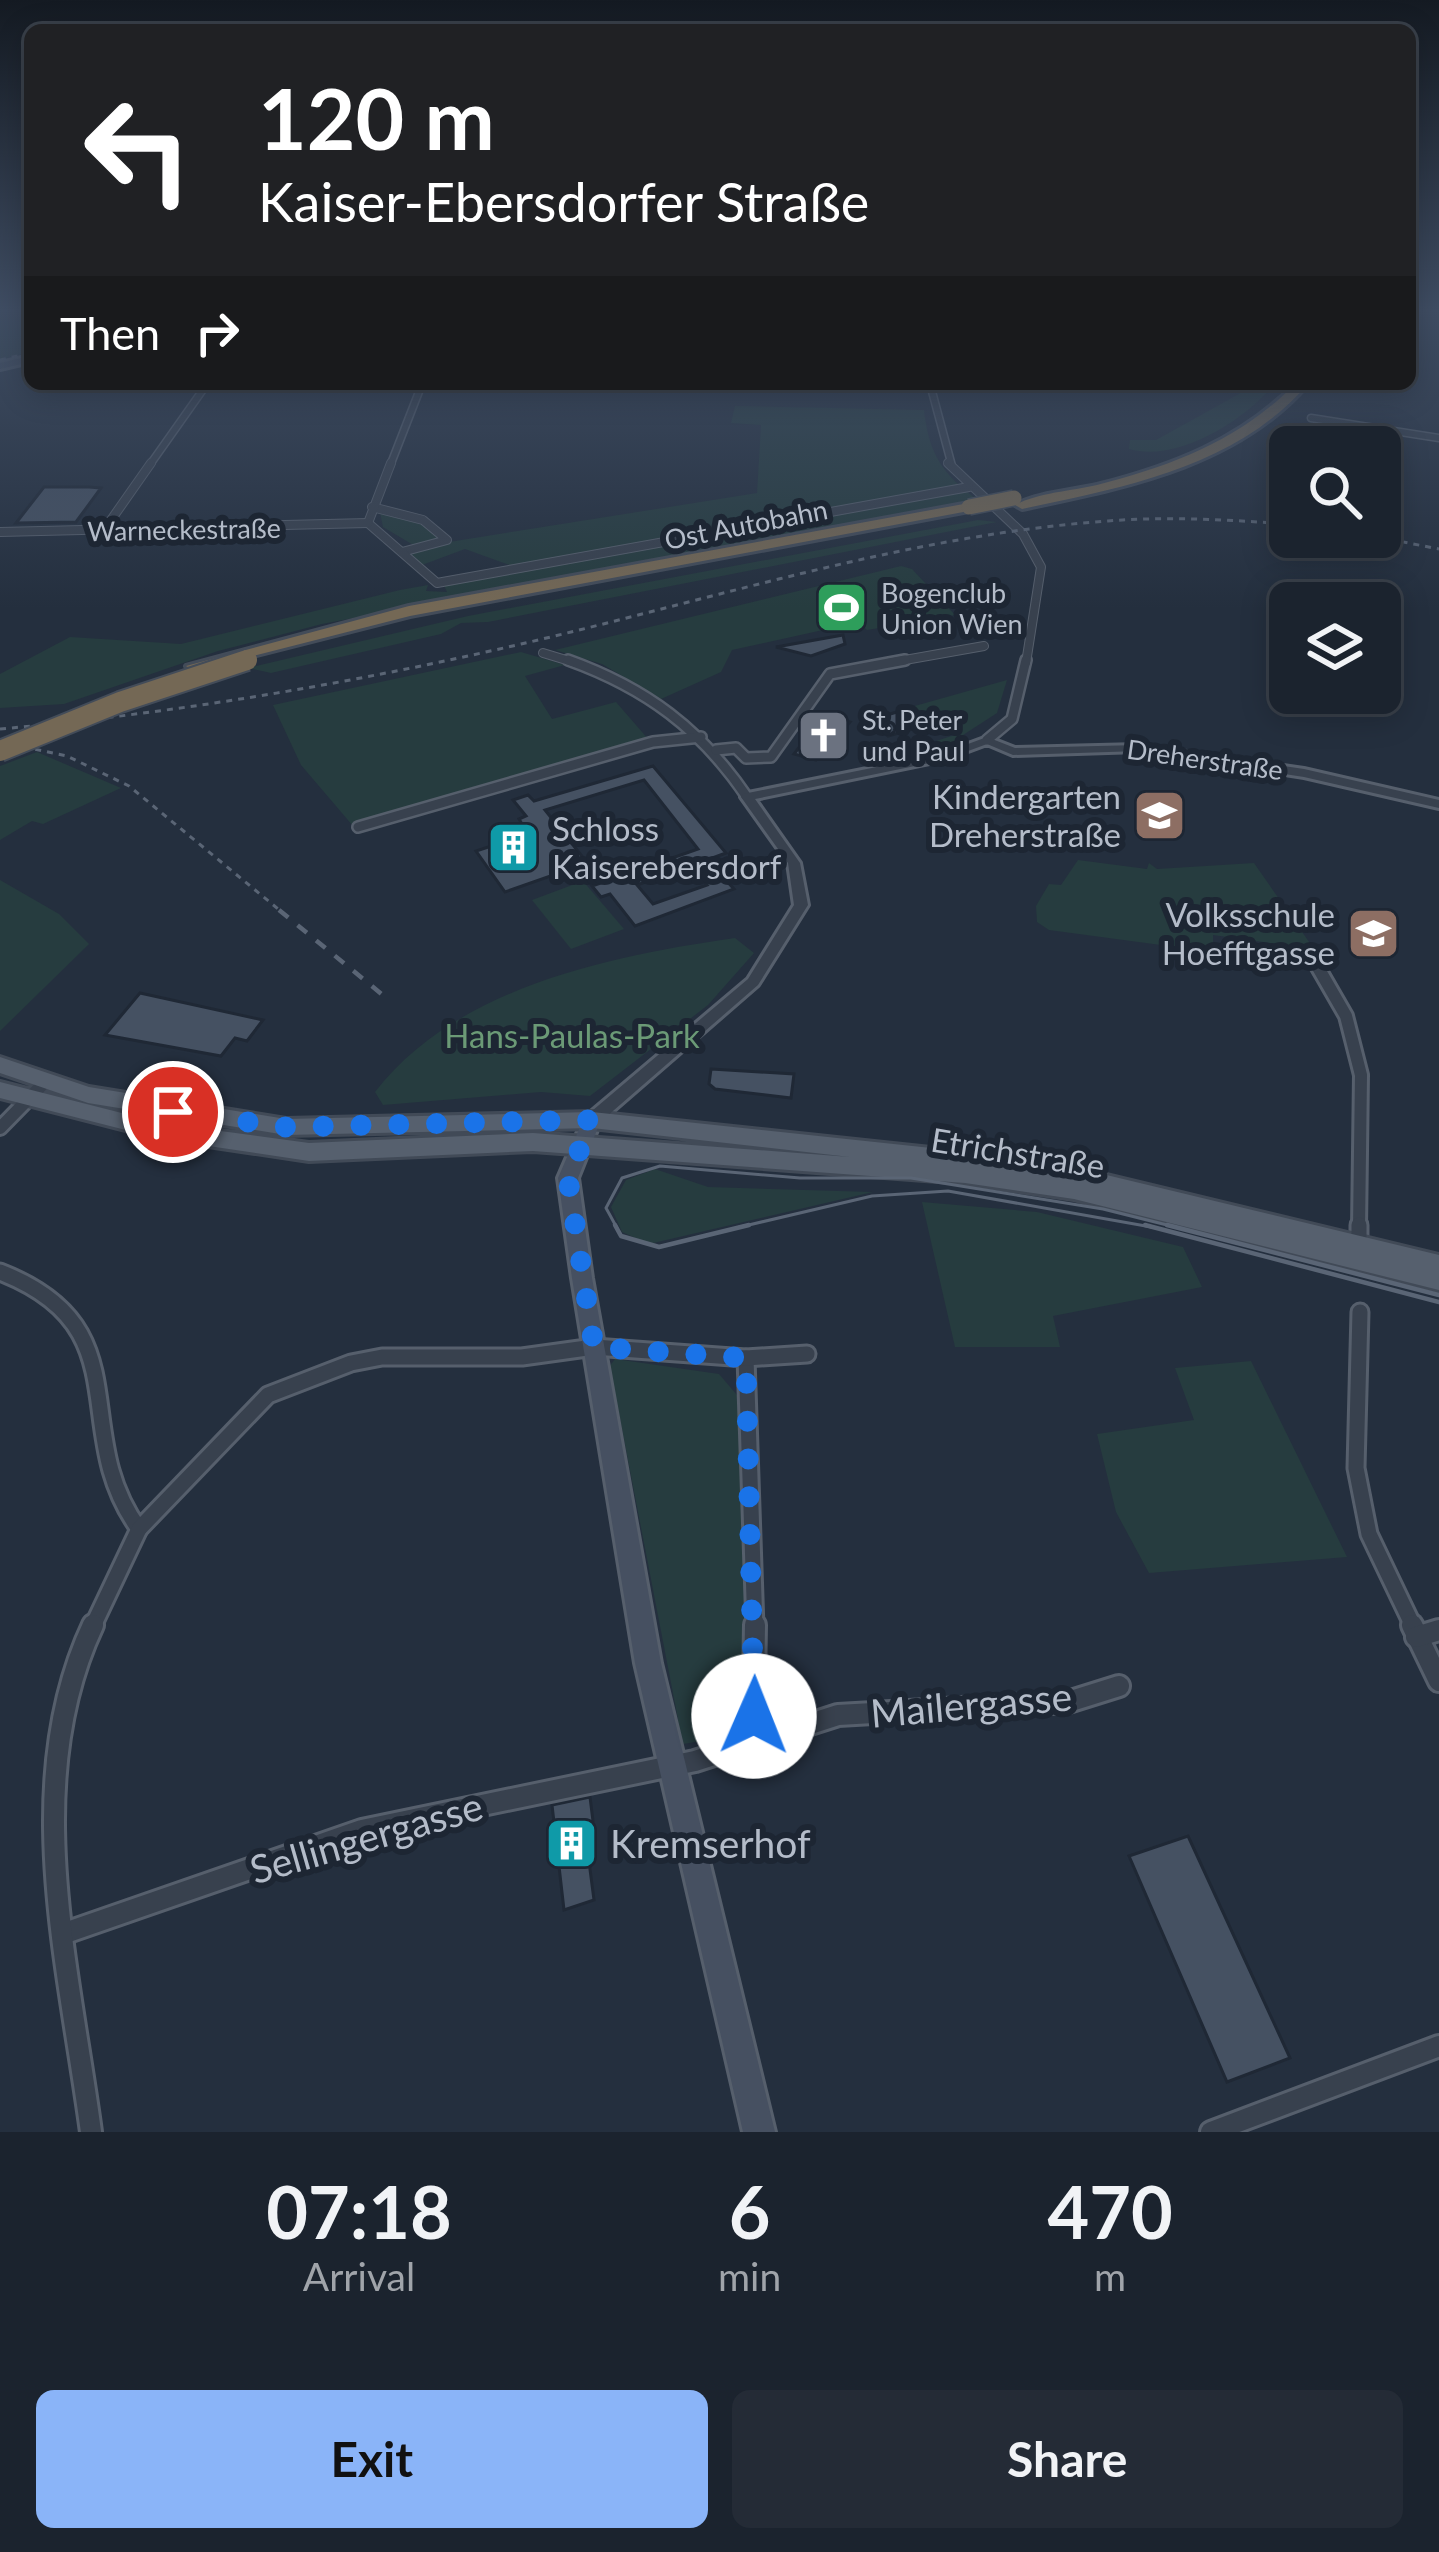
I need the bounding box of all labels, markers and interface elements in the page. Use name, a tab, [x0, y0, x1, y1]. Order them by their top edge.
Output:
text: 120 m	[258, 67, 495, 168]
icon: left	[60, 72, 216, 228]
text: Kaiser-Ebersdorfer Straße	[258, 169, 869, 234]
icon: right	[184, 300, 250, 366]
text: Then	[60, 306, 160, 360]
map controls	[1269, 426, 1401, 714]
button: search	[1269, 426, 1401, 558]
street label: Ost Autobahn	[662, 492, 830, 556]
street label: Warneckestraße	[87, 511, 281, 547]
place label: Bogenclub Union Wien	[881, 576, 1023, 640]
sports icon: Bogenclub Union Wien	[814, 580, 870, 636]
button: layers	[1269, 582, 1401, 714]
place label: St. Peter und Paul	[862, 703, 965, 767]
church icon: St. Peter und Paul	[795, 707, 851, 763]
street label: Dreherstraße	[1125, 732, 1285, 786]
place label: Kindergarten Dreherstraße	[929, 776, 1121, 854]
school or university icon: Kindergarten Dreherstraße	[1132, 787, 1188, 843]
place label: Schloss Kaiserebersdorf	[552, 808, 782, 886]
building icon: Schloss Kaiserebersdorf	[485, 819, 541, 875]
place label: Volksschule Hoefftgasse	[1162, 894, 1335, 972]
school or university icon: Volksschule Hoefftgasse	[1346, 905, 1402, 961]
park label: Hans-Paulas-Park	[444, 1015, 700, 1055]
pin	[122, 1061, 224, 1163]
icon: arrive	[140, 1079, 206, 1145]
street label: Etrichstraße	[928, 1119, 1108, 1185]
position arrow	[691, 1653, 817, 1779]
street label: Mailergasse	[868, 1672, 1074, 1736]
street label: Sellingergasse	[245, 1782, 487, 1892]
building icon: Kremserhof	[543, 1815, 599, 1871]
place label: Kremserhof	[610, 1820, 811, 1866]
text: 07:18	[266, 2168, 452, 2254]
text: 6	[729, 2168, 771, 2254]
text: 470	[1047, 2168, 1173, 2254]
text: Arrival	[303, 2253, 415, 2299]
text: min	[718, 2253, 781, 2299]
text: m	[1094, 2253, 1126, 2299]
button: Exit	[36, 2390, 708, 2528]
button: Share	[732, 2390, 1403, 2528]

